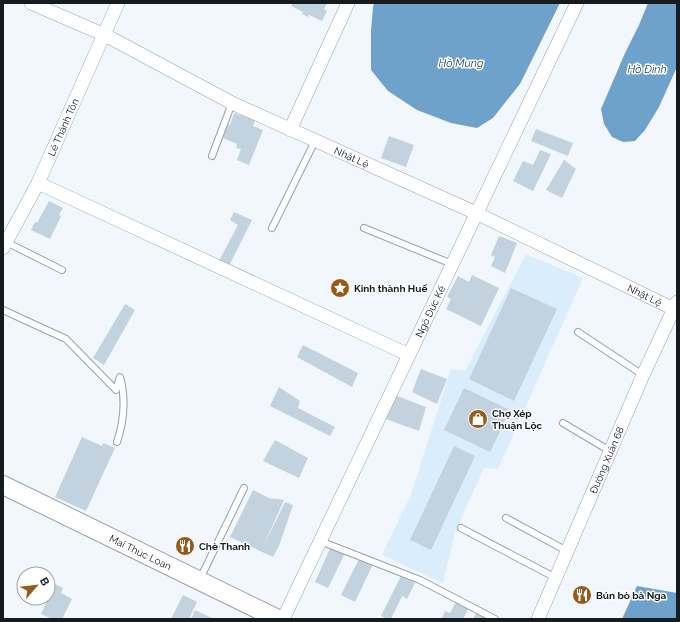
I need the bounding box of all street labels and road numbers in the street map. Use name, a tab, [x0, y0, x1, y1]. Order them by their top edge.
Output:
street label: Lê Thánh Tôn	[45, 96, 81, 158]
street label: Nhật Lệ	[333, 144, 371, 170]
street label: Nhật Lệ	[626, 282, 664, 308]
street label: Ngô Đức Kế	[413, 284, 447, 339]
street label: Đường Xuân 68	[587, 425, 626, 495]
street label: Mai Thúc Loan	[108, 532, 173, 572]

